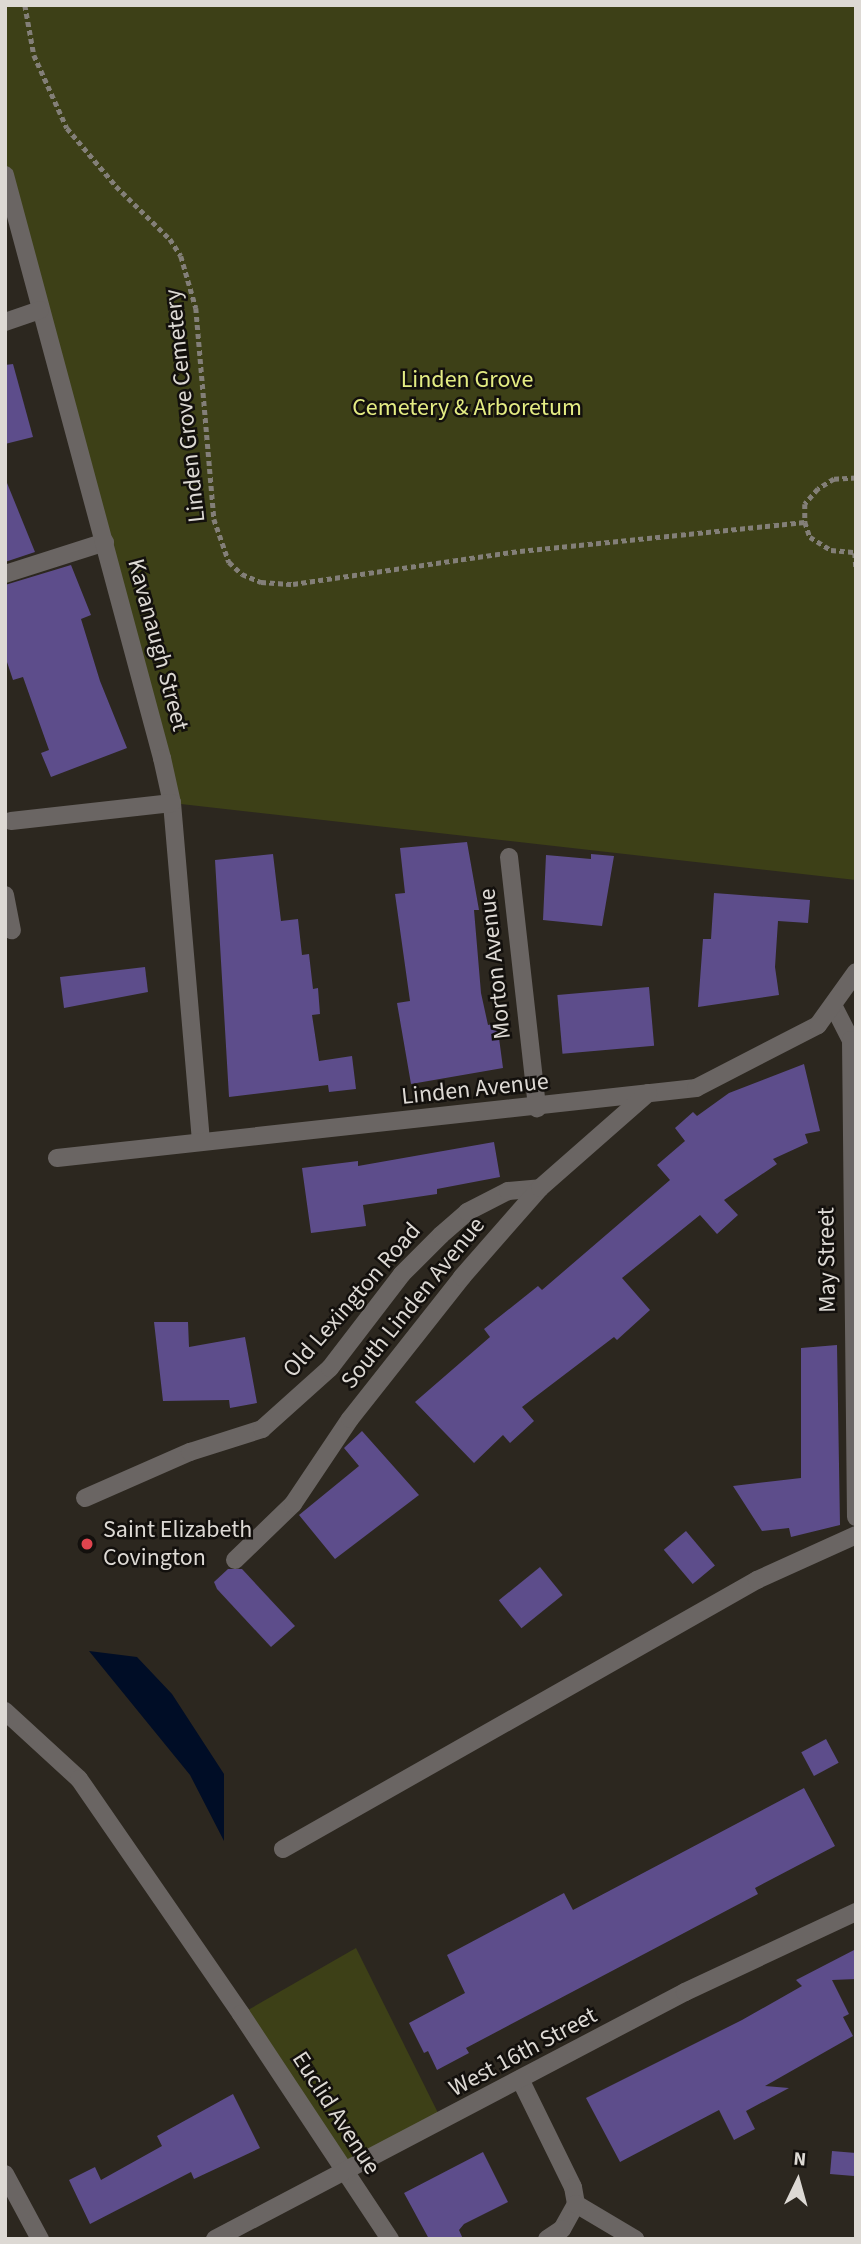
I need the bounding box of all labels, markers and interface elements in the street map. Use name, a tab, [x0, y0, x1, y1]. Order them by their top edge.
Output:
street label: Linden Grove Cemetery	[158, 288, 212, 524]
park label: Linden Grove Cemetery & Arboretum	[352, 366, 582, 422]
street label: Kavanaugh Street	[121, 556, 195, 734]
street label: Morton Avenue	[473, 887, 517, 1041]
street label: Linden Avenue	[400, 1067, 550, 1111]
street label: May Street	[812, 1207, 842, 1313]
street label: South Linden Avenue	[335, 1211, 491, 1395]
street label: Old Lexington Road	[277, 1217, 427, 1383]
place label: Saint Elizabeth Covington	[103, 1516, 252, 1572]
marker: Saint Elizabeth Covington	[77, 1534, 97, 1554]
street label: West 16th Street	[444, 2001, 602, 2103]
street label: Euclid Avenue	[286, 2046, 386, 2180]
north arrow	[763, 2146, 833, 2216]
text: N	[792, 2146, 807, 2174]

